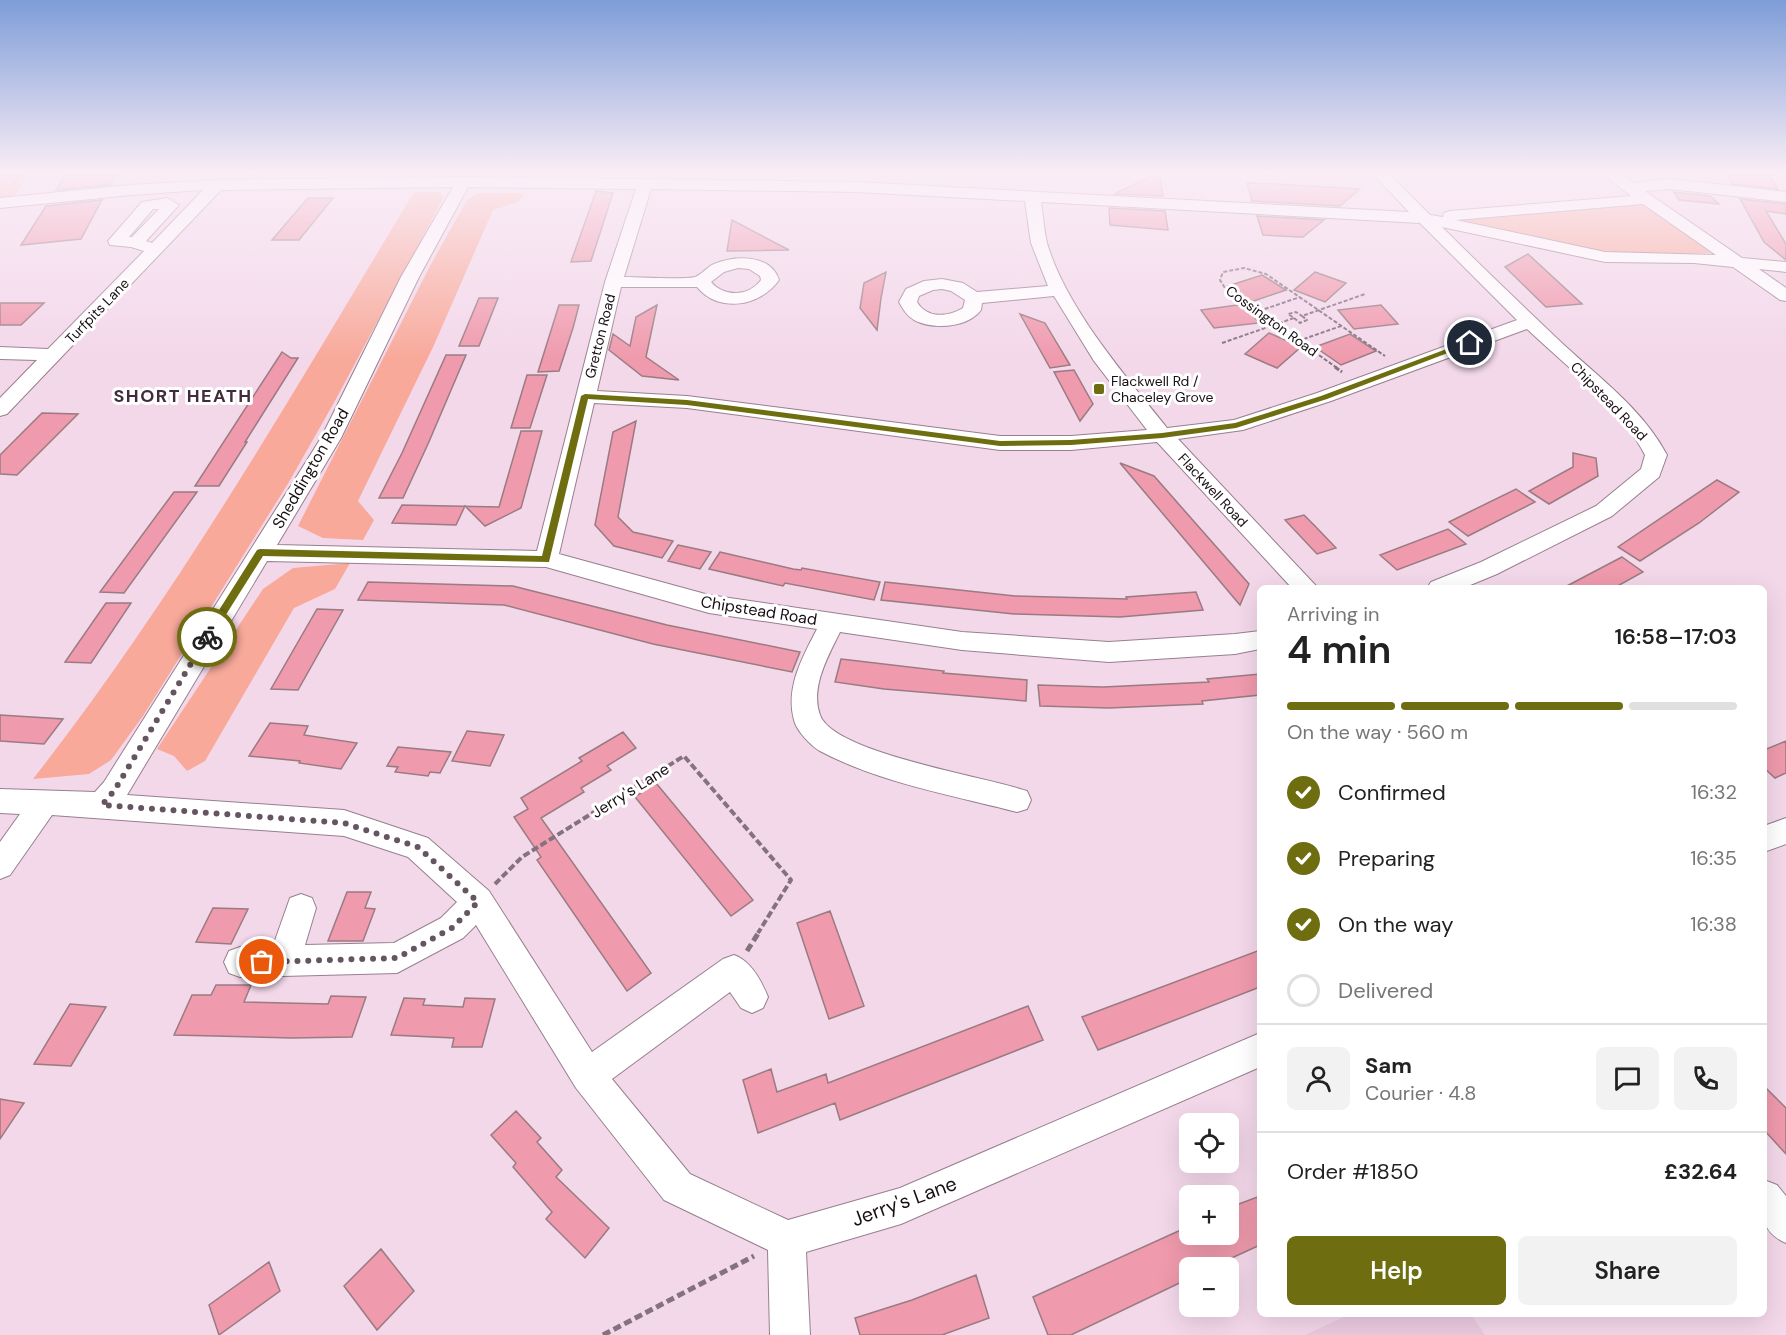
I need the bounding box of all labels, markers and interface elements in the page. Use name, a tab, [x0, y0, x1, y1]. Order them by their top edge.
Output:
street label: Turfpits Lane	[61, 274, 133, 348]
street label: Cossington Road	[1222, 282, 1322, 360]
street label: Gretton Road	[581, 292, 619, 380]
pin	[1444, 317, 1495, 368]
icon: home	[1453, 326, 1486, 359]
street label: Chipstead Road	[1567, 358, 1651, 444]
place label: Flackwell Rd / Chaceley Grove	[1111, 372, 1213, 406]
marker: Flackwell Rd / Chaceley Grove	[1092, 382, 1106, 396]
district label: SHORT HEATH	[113, 384, 253, 408]
street label: Sheddington Road	[267, 404, 353, 532]
street label: Flackwell Road	[1174, 449, 1252, 531]
street label: Chipstead Road	[699, 591, 819, 630]
text: Arriving in	[1287, 601, 1379, 627]
courier	[177, 607, 237, 667]
icon: bike	[191, 621, 224, 654]
text: 16:58–17:03	[1614, 622, 1737, 651]
text: 4 min	[1287, 624, 1391, 675]
text: On the way · 560 m	[1287, 719, 1468, 745]
street label: Jerry's Lane	[587, 758, 673, 823]
icon: check	[1287, 776, 1320, 809]
text: Confirmed	[1338, 778, 1446, 807]
text: 16:32	[1691, 779, 1737, 805]
icon: check	[1287, 842, 1320, 875]
text: Preparing	[1338, 844, 1435, 873]
text: 16:35	[1690, 845, 1737, 871]
icon: check	[1287, 908, 1320, 941]
text: On the way	[1338, 910, 1453, 939]
text: 16:38	[1690, 911, 1737, 937]
pin	[236, 936, 287, 987]
icon: bag	[245, 945, 278, 978]
text: Delivered	[1338, 976, 1433, 1005]
button: person	[1287, 1047, 1350, 1110]
button: chat	[1596, 1047, 1659, 1110]
button: phone	[1674, 1047, 1737, 1110]
text: Sam	[1365, 1051, 1412, 1080]
text: Courier · 4.8	[1365, 1080, 1476, 1106]
map controls	[1179, 1113, 1239, 1317]
button: locate	[1179, 1113, 1239, 1173]
text: Order #1850	[1287, 1157, 1418, 1186]
text: £32.64	[1664, 1157, 1737, 1186]
street label: Jerry's Lane	[848, 1170, 960, 1232]
button: +	[1179, 1185, 1239, 1245]
button: Help	[1287, 1236, 1506, 1305]
button: Share	[1518, 1236, 1737, 1305]
button: −	[1179, 1257, 1239, 1317]

